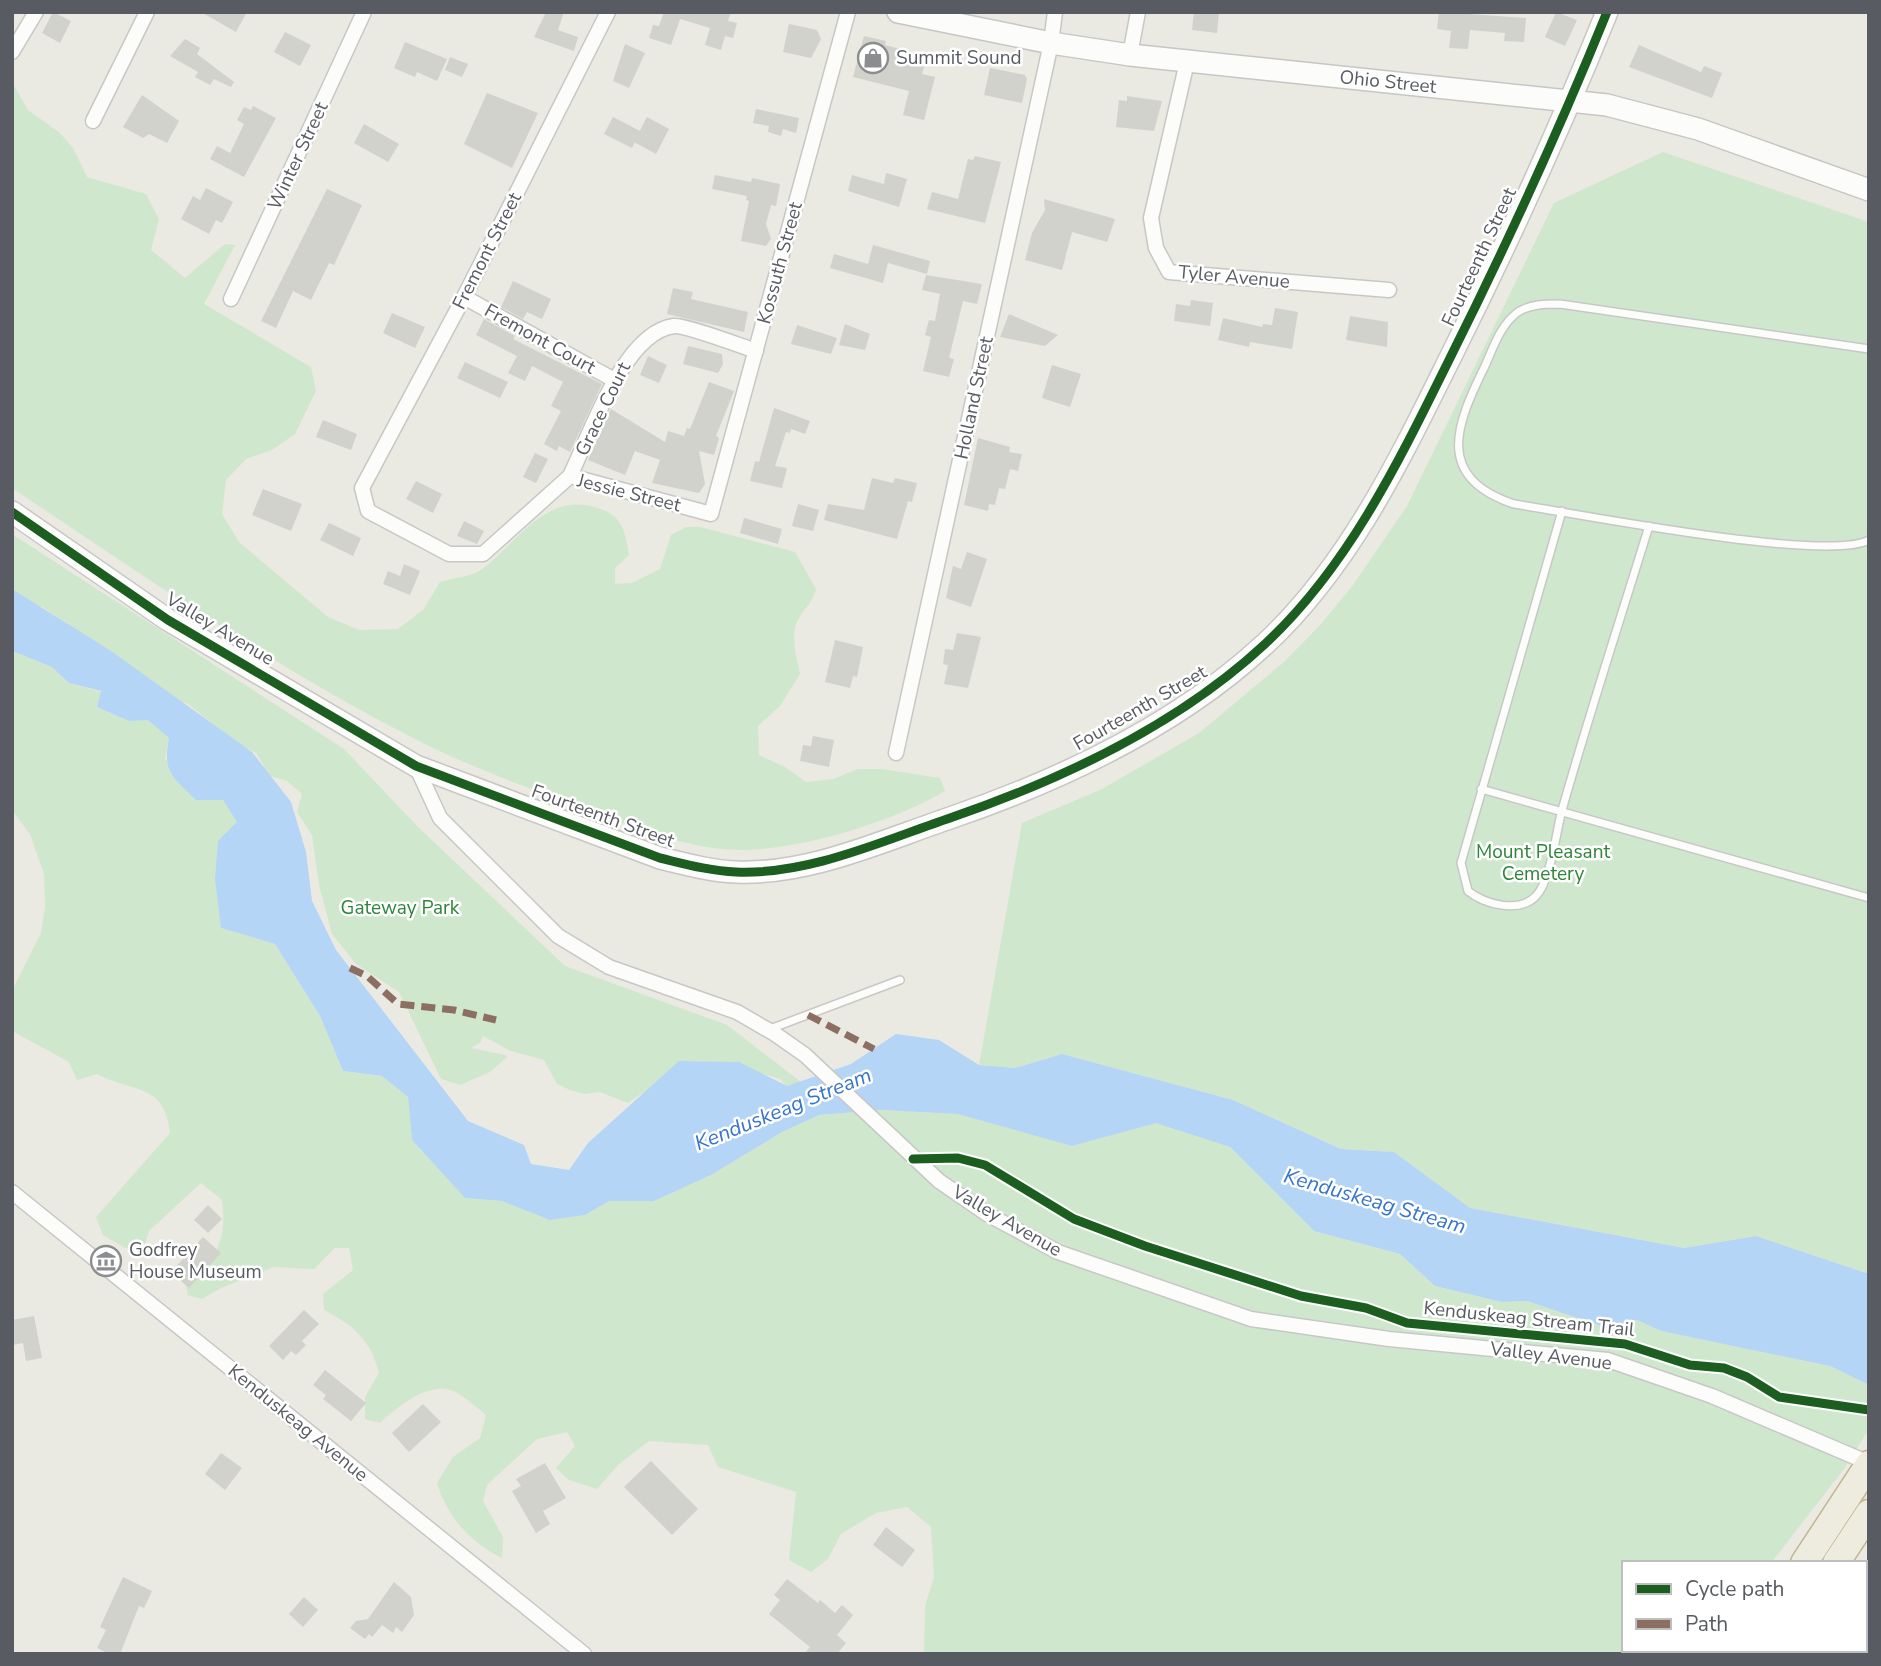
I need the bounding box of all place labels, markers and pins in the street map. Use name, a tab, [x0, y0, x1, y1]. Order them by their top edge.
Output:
shop icon: Summit Sound	[856, 41, 890, 75]
place label: Summit Sound	[896, 45, 1022, 71]
place label: Godfrey House Museum	[129, 1237, 262, 1285]
museum icon: Godfrey House Museum	[89, 1244, 123, 1278]

